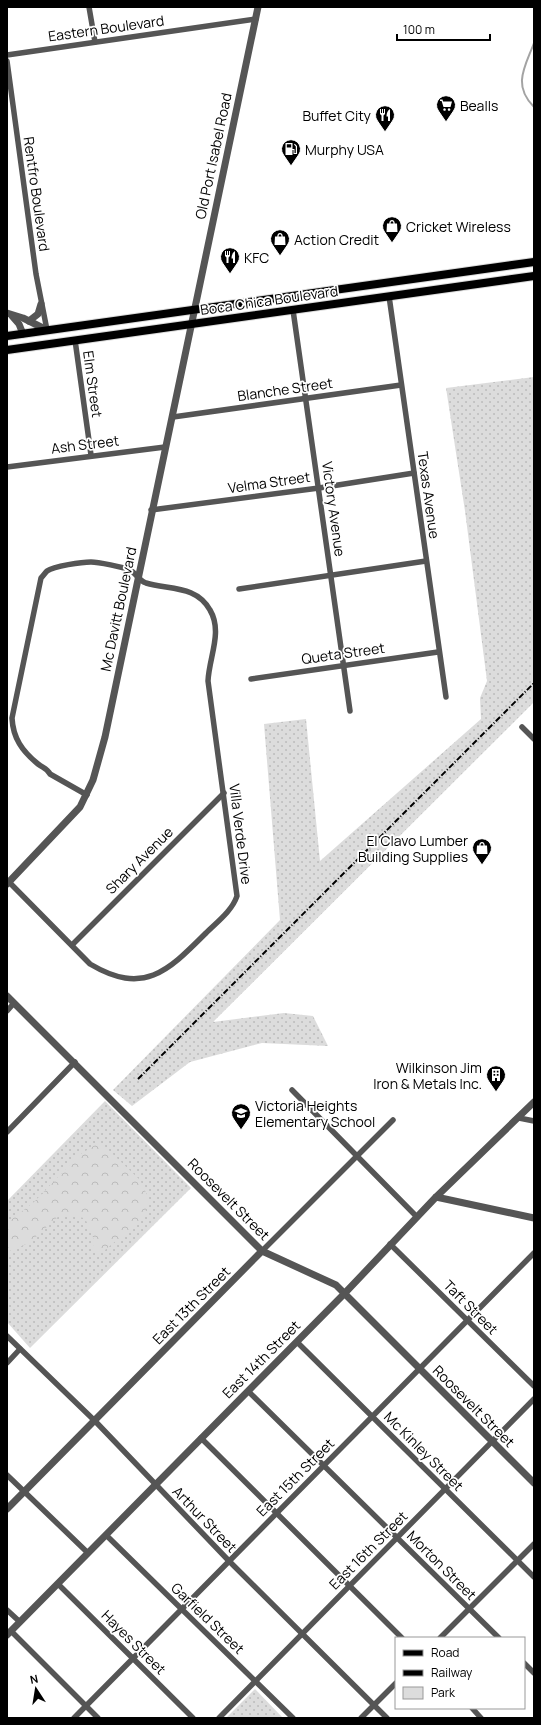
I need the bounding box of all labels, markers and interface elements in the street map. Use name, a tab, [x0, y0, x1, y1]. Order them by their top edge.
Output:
street label: Eastern Boulevard	[47, 10, 165, 46]
scale bar	[397, 16, 490, 42]
text: 100 m	[403, 21, 435, 38]
street label: Old Port Isabel Road	[190, 91, 236, 221]
supermarket icon: Bealls	[435, 94, 457, 122]
place label: Bealls	[460, 96, 498, 115]
restaurant icon: Buffet City	[374, 104, 396, 132]
place label: Buffet City	[302, 106, 372, 125]
street label: Rentfro Boulevard	[20, 135, 54, 253]
fuel station icon: Murphy USA	[280, 138, 302, 166]
place label: Murphy USA	[305, 140, 384, 159]
shop icon: Cricket Wireless	[381, 215, 403, 243]
place label: Cricket Wireless	[406, 217, 511, 236]
shop icon: Action Credit	[269, 228, 291, 256]
place label: Action Credit	[294, 230, 380, 249]
restaurant icon: KFC	[219, 246, 241, 274]
place label: KFC	[244, 248, 269, 267]
street label: Boca Chica Boulevard	[199, 281, 339, 319]
street label: Elm Street	[79, 349, 107, 419]
street label: Blanche Street	[236, 373, 334, 405]
street label: Ash Street	[50, 430, 121, 458]
street label: Texas Avenue	[413, 450, 445, 540]
street label: Victory Avenue	[318, 460, 350, 558]
street label: Velma Street	[227, 467, 312, 497]
street label: Mc Davitt Boulevard	[96, 545, 140, 673]
street label: Queta Street	[300, 638, 386, 668]
street label: Villa Verde Drive	[225, 783, 257, 885]
street label: Shary Avenue	[101, 822, 177, 898]
place label: El Clavo Lumber Building Supplies	[358, 831, 468, 866]
shop icon: El Clavo Lumber Building Supplies	[471, 837, 493, 865]
place label: Wilkinson Jim Iron & Metals Inc.	[373, 1058, 482, 1093]
building icon: Wilkinson Jim Iron & Metals Inc.	[485, 1064, 507, 1092]
place label: Victoria Heights Elementary School	[255, 1096, 375, 1131]
school or university icon: Victoria Heights Elementary School	[230, 1102, 252, 1130]
street label: Roosevelt Street	[184, 1154, 274, 1244]
street label: East 13th Street	[148, 1262, 234, 1348]
street label: Taft Street	[440, 1276, 503, 1339]
street label: East 14th Street	[218, 1316, 304, 1402]
street label: Roosevelt Street	[429, 1361, 519, 1451]
street label: Mc Kinley Street	[380, 1407, 468, 1495]
street label: East 15th Street	[252, 1434, 338, 1520]
street label: Arthur Street	[169, 1482, 242, 1556]
street label: East 16th Street	[325, 1506, 412, 1593]
street label: Morton Street	[403, 1526, 481, 1604]
street label: Garfield Street	[167, 1578, 249, 1658]
street label: Hayes Street	[98, 1606, 171, 1679]
legend	[395, 1637, 525, 1709]
text: Road	[431, 1644, 459, 1661]
text: Railway	[431, 1664, 473, 1681]
north arrow	[16, 1669, 56, 1709]
text: N	[28, 1671, 39, 1687]
text: Park	[431, 1684, 456, 1701]

